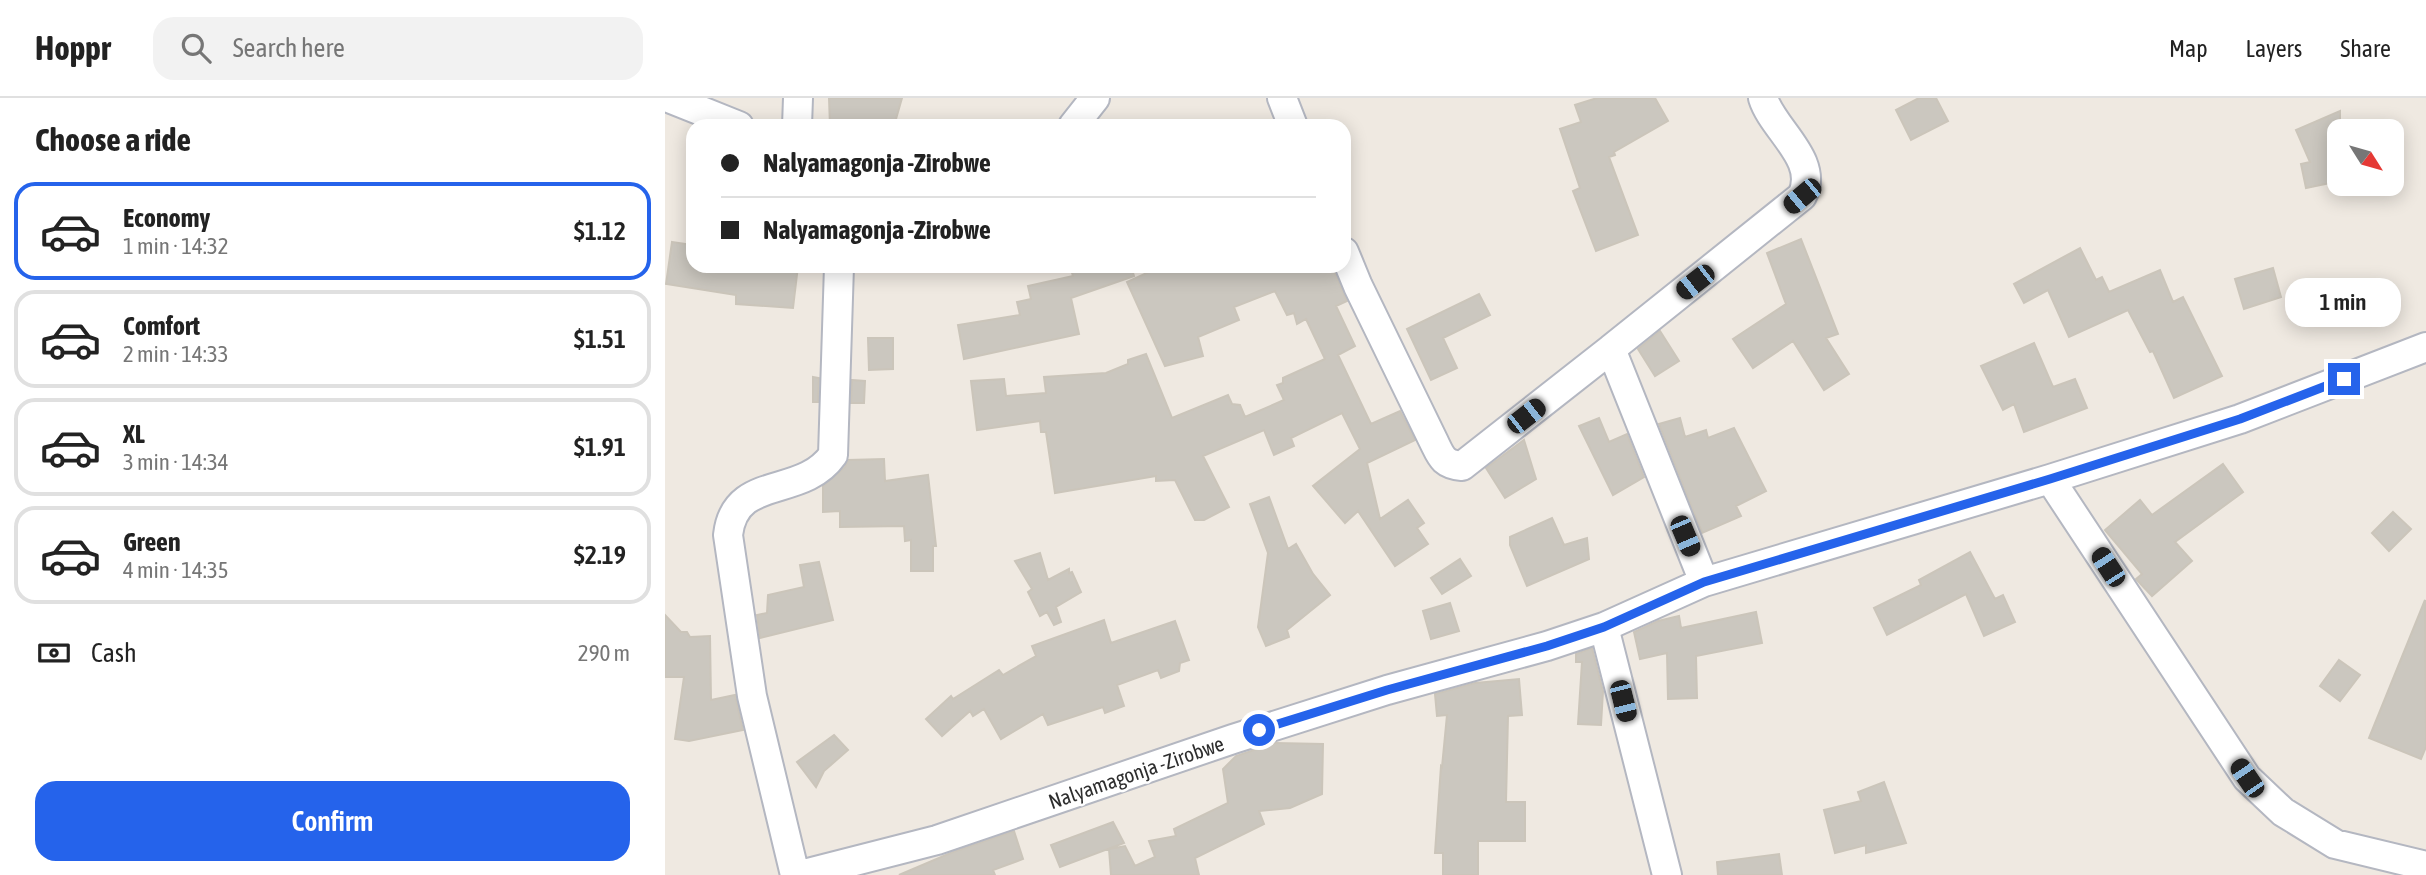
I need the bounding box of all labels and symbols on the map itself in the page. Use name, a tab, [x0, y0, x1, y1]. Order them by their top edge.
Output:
north arrow	[2327, 119, 2405, 196]
car	[1780, 174, 1825, 218]
car	[1672, 261, 1719, 303]
callout: 1 min	[2286, 278, 2402, 327]
route end	[2328, 363, 2360, 395]
car	[1503, 395, 1550, 437]
car	[1668, 513, 1703, 559]
car	[2088, 544, 2129, 590]
car	[1608, 678, 1639, 724]
route start	[1243, 714, 1275, 746]
street label: Nalyamagonja -Zirobwe	[1045, 731, 1227, 813]
car	[2227, 755, 2268, 801]

